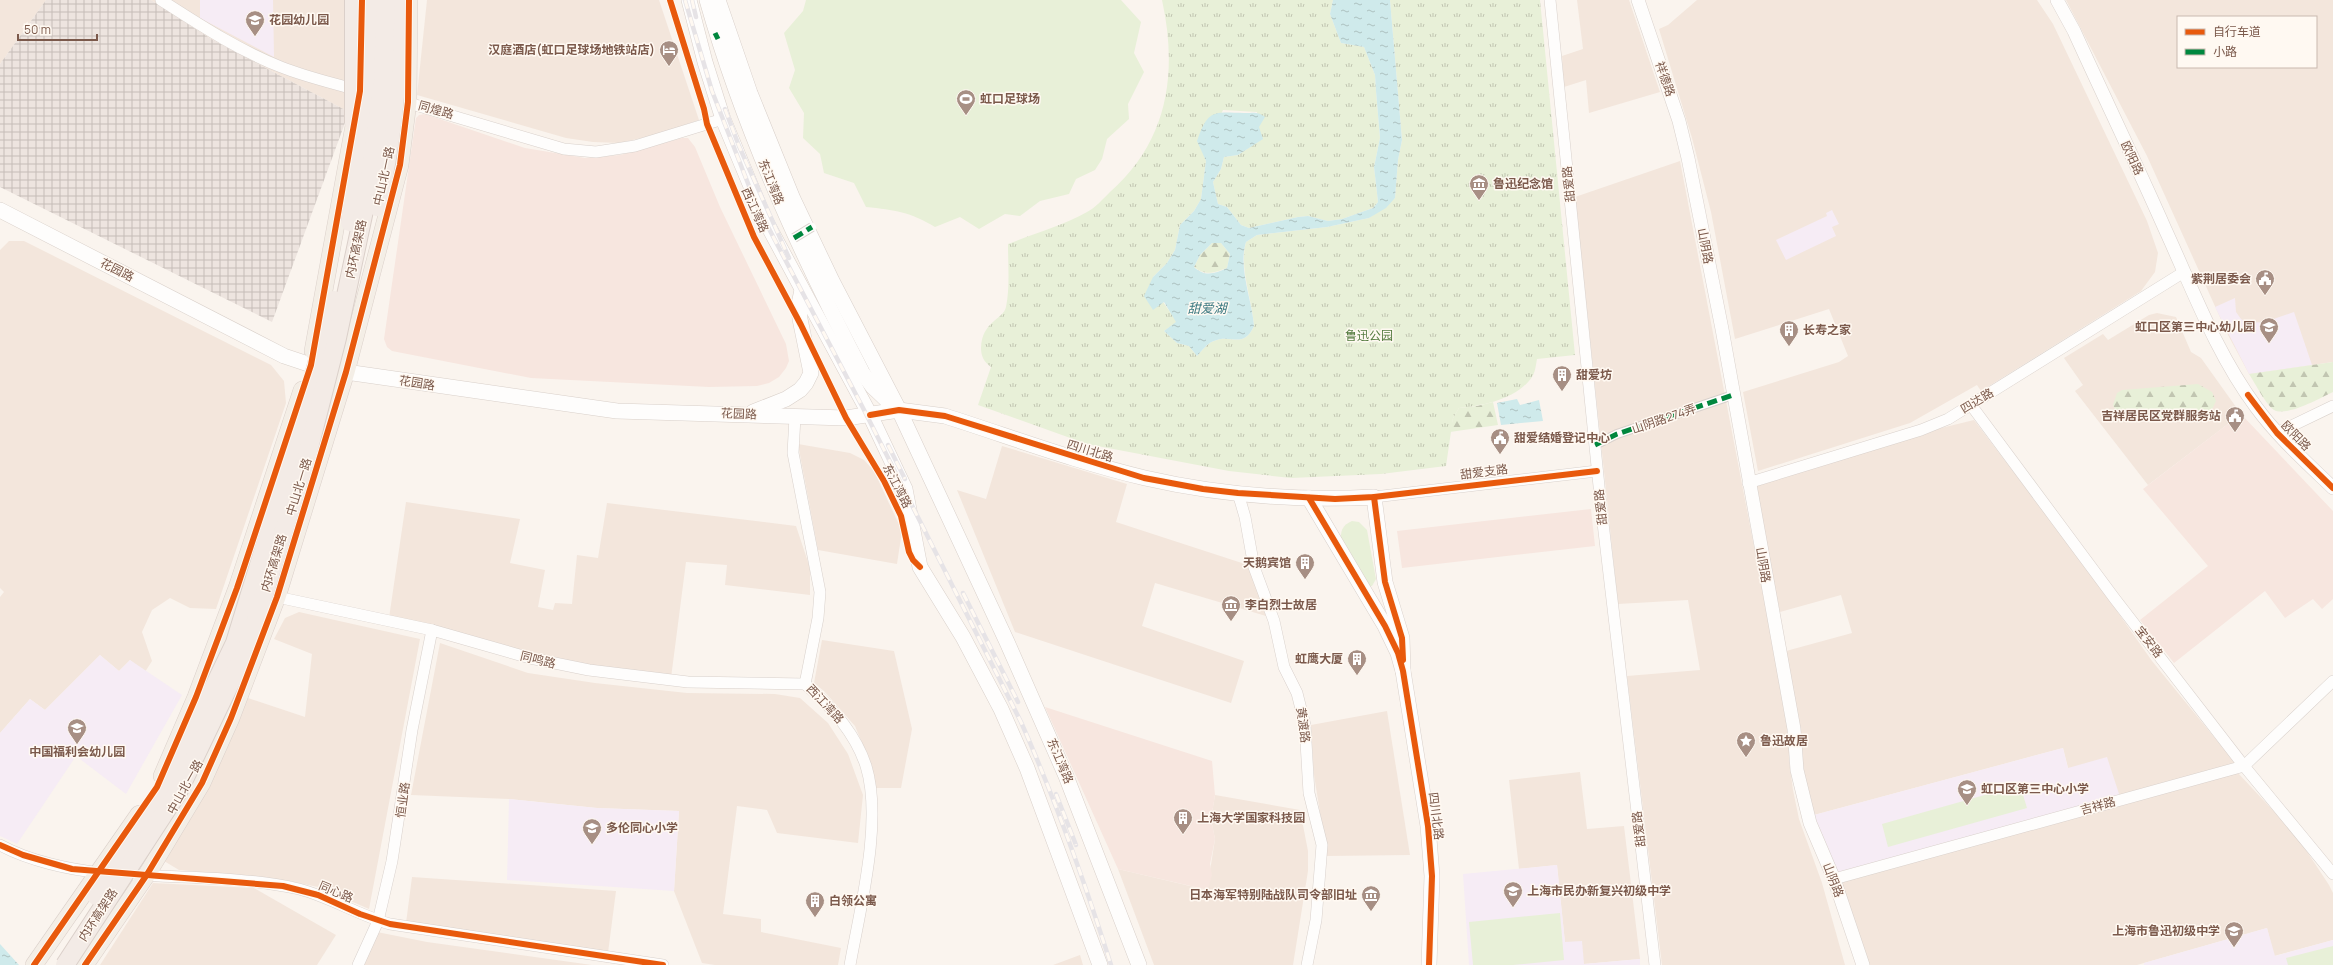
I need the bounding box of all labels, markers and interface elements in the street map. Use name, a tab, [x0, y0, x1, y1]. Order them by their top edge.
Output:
school or university icon: 花园幼儿园	[244, 9, 266, 37]
place label: 花园幼儿园	[269, 11, 329, 28]
scale bar	[18, 16, 97, 42]
legend	[2177, 16, 2317, 68]
text: 50 m	[24, 21, 51, 38]
text: 自行车道	[2213, 23, 2261, 40]
hotel icon: 汉庭酒店(虹口足球场地铁站店)	[658, 39, 680, 67]
place label: 汉庭酒店(虹口足球场地铁站店)	[488, 41, 655, 58]
text: 小路	[2213, 43, 2237, 60]
street label: 祥德路	[1652, 59, 1679, 99]
sports icon: 虹口足球场	[955, 88, 977, 116]
place label: 虹口足球场	[980, 90, 1040, 107]
street label: 同煌路	[416, 96, 456, 123]
street label: 欧阳路	[2117, 138, 2148, 178]
street label: 中山北一路	[369, 145, 398, 207]
street label: 东江湾路	[755, 156, 788, 207]
street label: 甜爱路	[1558, 165, 1579, 203]
museum icon: 鲁迅纪念馆	[1468, 173, 1490, 201]
place label: 鲁迅纪念馆	[1493, 175, 1553, 192]
street label: 西江湾路	[738, 184, 773, 235]
street label: 内环高架路	[341, 218, 370, 280]
street label: 山阴路	[1694, 227, 1717, 265]
street label: 花园路	[97, 254, 137, 285]
public building icon: 紫荆居委会	[2254, 268, 2276, 296]
place label: 紫荆居委会	[2191, 270, 2251, 287]
water label: 甜爱湖	[1187, 299, 1228, 317]
school or university icon: 虹口区第三中心幼儿园	[2258, 316, 2280, 344]
place label: 虹口区第三中心幼儿园	[2135, 318, 2255, 335]
building icon: 长寿之家	[1778, 319, 1800, 347]
place label: 长寿之家	[1803, 321, 1851, 338]
park label: 鲁迅公园	[1345, 327, 1393, 344]
building icon: 甜爱坊	[1551, 364, 1573, 392]
place label: 甜爱坊	[1576, 366, 1612, 383]
street label: 花园路	[398, 371, 436, 394]
street label: 四达路	[1957, 384, 1997, 417]
street label: 山阴路274弄	[1629, 400, 1699, 438]
street label: 花园路	[721, 404, 757, 423]
public building icon: 吉祥居民区党群服务站	[2224, 405, 2246, 433]
place label: 吉祥居民区党群服务站	[2101, 407, 2221, 424]
street label: 欧阳路	[2278, 417, 2315, 455]
public building icon: 甜爱结婚登记中心	[1489, 427, 1511, 455]
place label: 甜爱结婚登记中心	[1514, 429, 1610, 446]
street label: 四川北路	[1065, 435, 1116, 466]
street label: 中山北一路	[282, 456, 315, 518]
street label: 甜爱支路	[1459, 460, 1509, 483]
street label: 东江湾路	[879, 461, 916, 511]
street label: 甜爱路	[1590, 488, 1611, 526]
street label: 内环高架路	[257, 532, 290, 594]
street label: 山阴路	[1752, 546, 1775, 584]
building icon: 天鹅宾馆	[1294, 552, 1316, 580]
place label: 天鹅宾馆	[1243, 554, 1291, 571]
museum icon: 李白烈士故居	[1220, 594, 1242, 622]
place label: 李白烈士故居	[1245, 596, 1317, 613]
street label: 宝安路	[2132, 622, 2167, 661]
street label: 同鸣路	[519, 647, 558, 672]
building icon: 虹鹰大厦	[1346, 648, 1368, 676]
place label: 虹鹰大厦	[1295, 650, 1343, 667]
street label: 西江湾路	[803, 680, 848, 727]
street label: 黄渡路	[1293, 706, 1314, 744]
school or university icon: 中国福利会幼儿园	[66, 717, 88, 745]
place icon: 鲁迅故居	[1735, 730, 1757, 758]
place label: 鲁迅故居	[1760, 732, 1808, 749]
street label: 东江湾路	[1043, 735, 1078, 786]
place label: 中国福利会幼儿园	[29, 743, 125, 760]
street label: 中山北一路	[163, 756, 207, 817]
school or university icon: 虹口区第三中心小学	[1956, 778, 1978, 806]
place label: 虹口区第三中心小学	[1981, 780, 2089, 797]
street label: 恒业路	[392, 781, 413, 819]
street label: 四川北路	[1425, 791, 1448, 841]
street label: 吉祥路	[2078, 793, 2117, 818]
building icon: 上海大学国家科技园	[1172, 807, 1194, 835]
place label: 上海大学国家科技园	[1197, 809, 1305, 826]
street label: 甜爱路	[1628, 810, 1649, 848]
school or university icon: 多伦同心小学	[581, 817, 603, 845]
place label: 多伦同心小学	[606, 819, 678, 836]
street label: 山阴路	[1819, 860, 1848, 900]
street label: 同心路	[316, 877, 356, 906]
school or university icon: 上海市民办新复兴初级中学	[1502, 880, 1524, 908]
place label: 上海市民办新复兴初级中学	[1527, 882, 1671, 899]
museum icon: 日本海军特别陆战队司令部旧址	[1360, 884, 1382, 912]
street label: 内环高架路	[74, 885, 121, 945]
place label: 日本海军特别陆战队司令部旧址	[1189, 886, 1357, 903]
building icon: 白领公寓	[804, 890, 826, 918]
place label: 白领公寓	[829, 892, 877, 909]
school or university icon: 上海市鲁迅初级中学	[2223, 920, 2245, 948]
place label: 上海市鲁迅初级中学	[2112, 922, 2220, 939]

